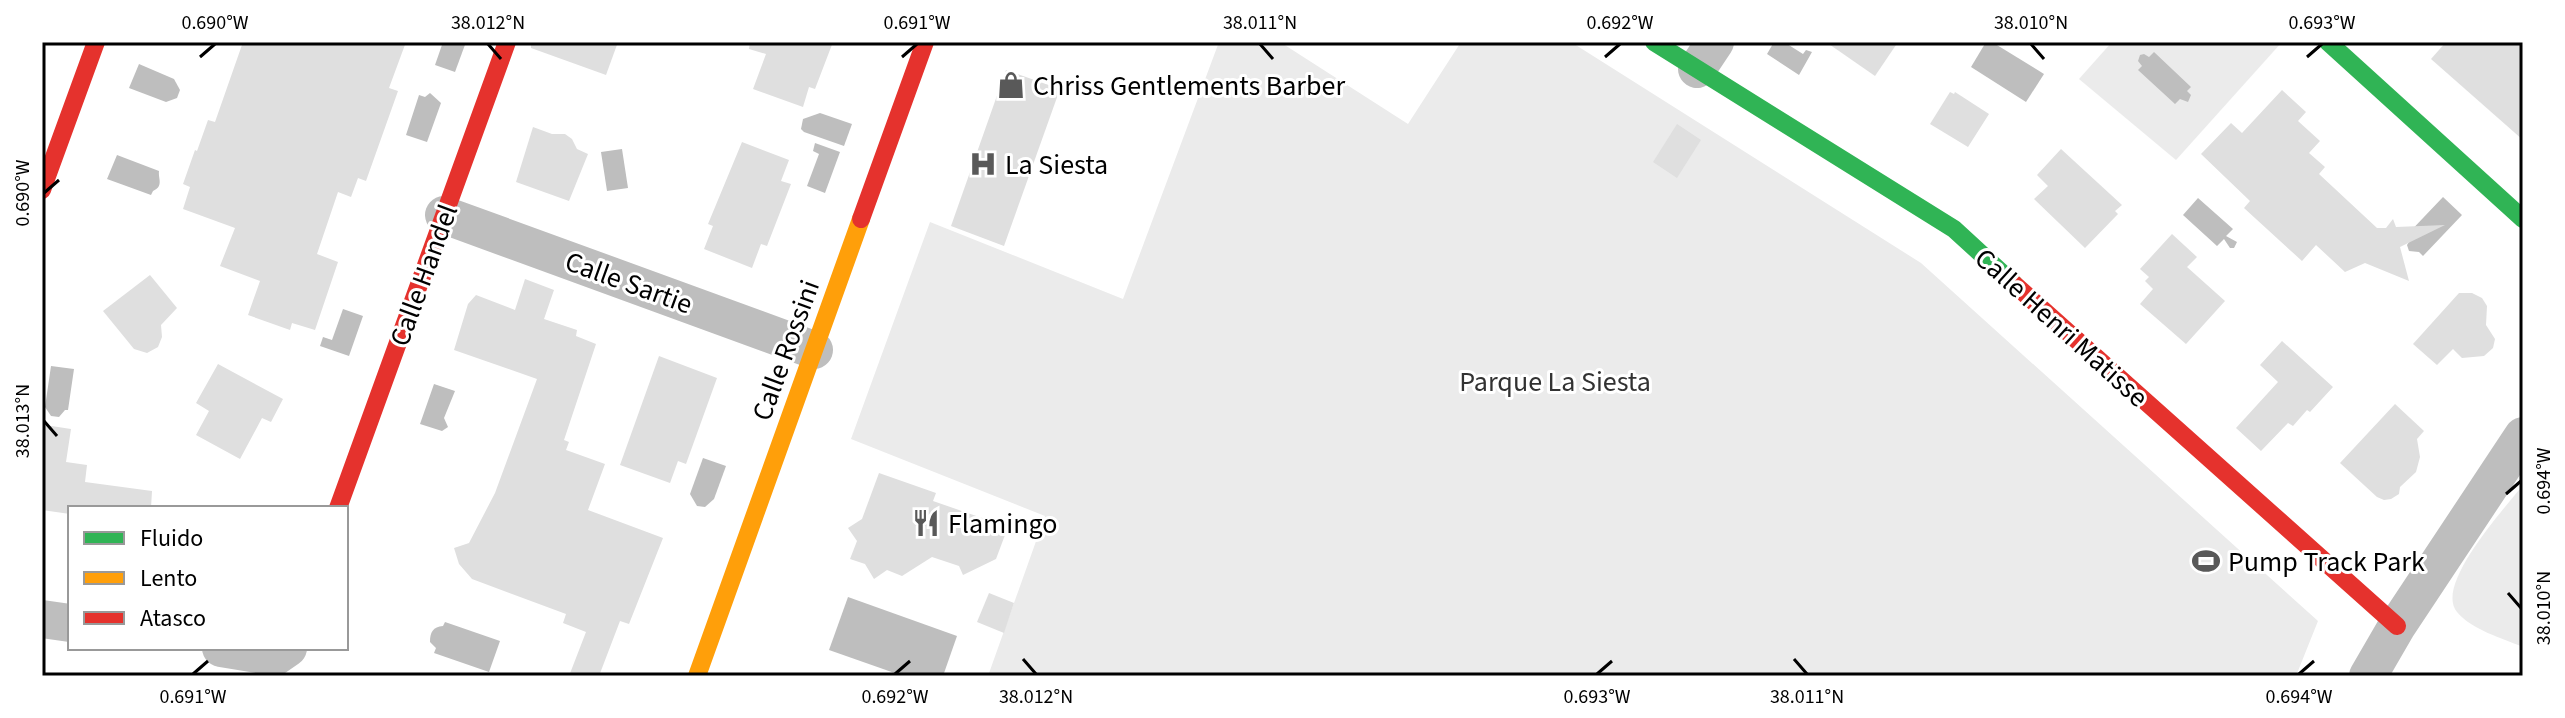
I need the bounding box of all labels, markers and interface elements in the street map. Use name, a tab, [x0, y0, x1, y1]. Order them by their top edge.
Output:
text: 0.690°W	[181, 9, 249, 37]
text: 38.012°N	[451, 9, 525, 37]
text: 0.691°W	[883, 9, 951, 37]
text: 38.011°N	[1223, 9, 1297, 37]
text: 0.692°W	[1586, 9, 1654, 37]
text: 38.010°N	[1994, 9, 2068, 37]
text: 0.693°W	[2288, 9, 2356, 37]
place label: Chriss Gentlements Barber	[1033, 66, 1345, 106]
shop icon: Chriss Gentlements Barber	[996, 70, 1026, 100]
place label: La Siesta	[1005, 145, 1108, 185]
hospital icon: La Siesta	[968, 149, 998, 179]
text: 0.690°W	[9, 159, 37, 227]
street label: Calle Handel	[380, 199, 468, 352]
street label: Calle Henri Matisse	[1966, 239, 2157, 417]
street label: Calle Sartie	[559, 241, 698, 324]
street label: Calle Rossini	[742, 274, 830, 426]
park label: Parque La Siesta	[1459, 362, 1651, 402]
text: 38.013°N	[9, 384, 37, 458]
text: 0.694°W	[2530, 447, 2558, 515]
place label: Flamingo	[948, 504, 1057, 544]
legend	[68, 506, 348, 650]
restaurant icon: Flamingo	[911, 508, 941, 538]
text: Fluido	[140, 521, 203, 556]
place label: Pump Track Park	[2228, 542, 2425, 582]
sports icon: Pump Track Park	[2191, 546, 2221, 576]
text: Lento	[140, 561, 197, 596]
text: 38.010°N	[2530, 571, 2558, 645]
text: Atasco	[140, 601, 206, 636]
text: 0.691°W	[159, 683, 227, 711]
text: 0.692°W	[861, 683, 929, 711]
text: 38.012°N	[999, 683, 1073, 711]
text: 0.693°W	[1563, 683, 1631, 711]
text: 38.011°N	[1770, 683, 1844, 711]
text: 0.694°W	[2265, 683, 2333, 711]

